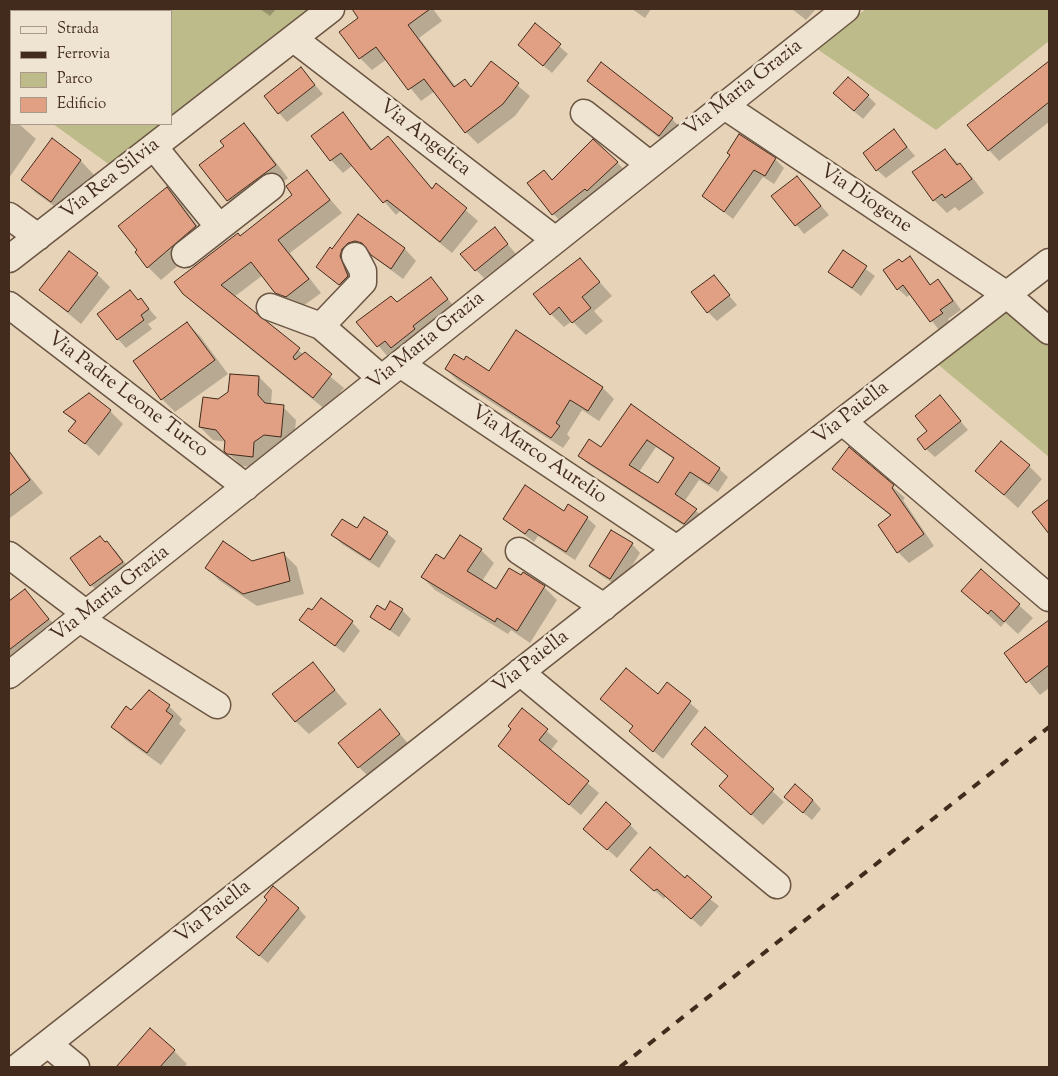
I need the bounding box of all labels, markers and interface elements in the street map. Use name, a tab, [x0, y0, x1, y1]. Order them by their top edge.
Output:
legend	[10, 10, 172, 125]
text: Strada	[57, 19, 99, 40]
street label: Via Maria Grazia	[680, 35, 808, 143]
text: Ferrovia	[57, 44, 110, 65]
text: Parco	[57, 69, 93, 90]
text: Edificio	[57, 94, 106, 115]
street label: Via Angelica	[373, 96, 475, 182]
street label: Via Rea Silvia	[57, 134, 165, 226]
street label: Via Diogene	[814, 160, 916, 240]
street label: Via Maria Grazia	[364, 287, 490, 397]
street label: Via Padre Leone Turco	[42, 328, 212, 464]
street label: Via Paiella	[809, 377, 895, 451]
street label: Via Marco Aurelio	[465, 402, 611, 510]
street label: Via Maria Grazia	[47, 541, 175, 649]
street label: Via Paiella	[489, 626, 575, 700]
street label: Via Paiella	[171, 876, 257, 950]

